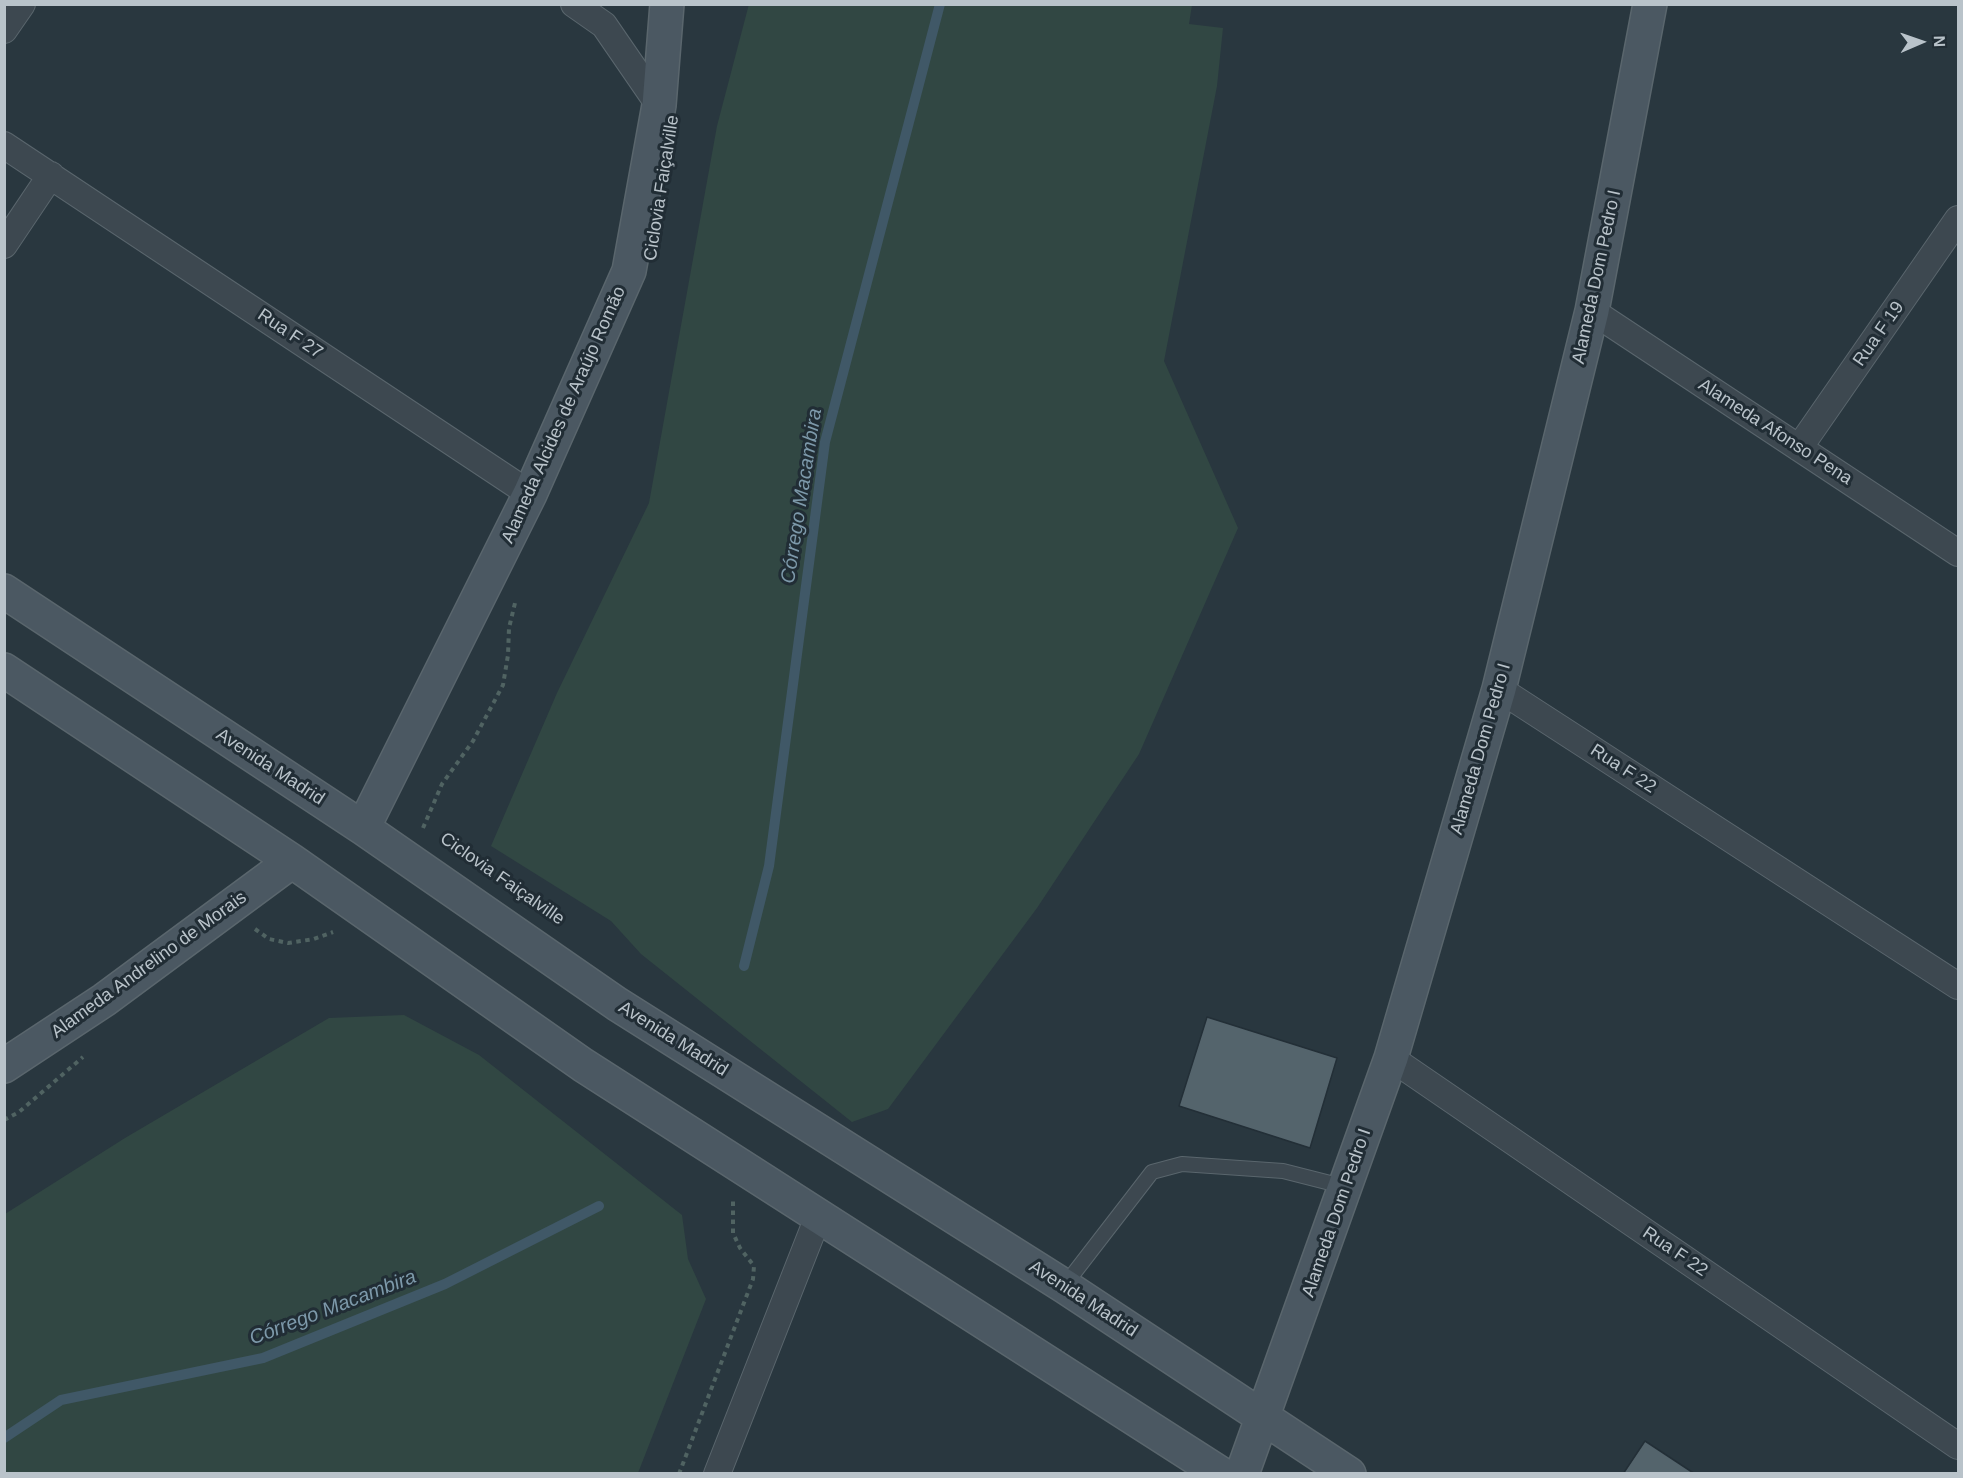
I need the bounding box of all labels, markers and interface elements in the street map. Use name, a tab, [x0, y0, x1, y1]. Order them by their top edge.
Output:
north arrow	[1891, 12, 1951, 72]
text: N	[1931, 35, 1948, 47]
street label: Ciclovia Faiçalville	[640, 114, 684, 262]
street label: Alameda Dom Pedro I	[1568, 188, 1626, 366]
street label: Alameda Alcides de Araújo Romão	[497, 283, 631, 547]
street label: Rua F 19	[1849, 297, 1909, 371]
street label: Rua F 27	[253, 304, 327, 364]
street label: Alameda Afonso Pena	[1694, 374, 1856, 490]
water label: Córrego Macambira	[776, 407, 828, 585]
street label: Alameda Dom Pedro I	[1446, 661, 1516, 837]
street label: Avenida Madrid	[212, 724, 328, 810]
street label: Rua F 22	[1586, 740, 1660, 798]
street label: Ciclovia Faiçalville	[436, 828, 568, 930]
street label: Alameda Andrelino de Morais	[47, 887, 251, 1043]
street label: Avenida Madrid	[614, 997, 732, 1081]
street label: Alameda Dom Pedro I	[1298, 1126, 1376, 1300]
street label: Rua F 22	[1638, 1222, 1712, 1282]
street label: Avenida Madrid	[1025, 1256, 1141, 1342]
water label: Córrego Macambira	[246, 1265, 420, 1351]

